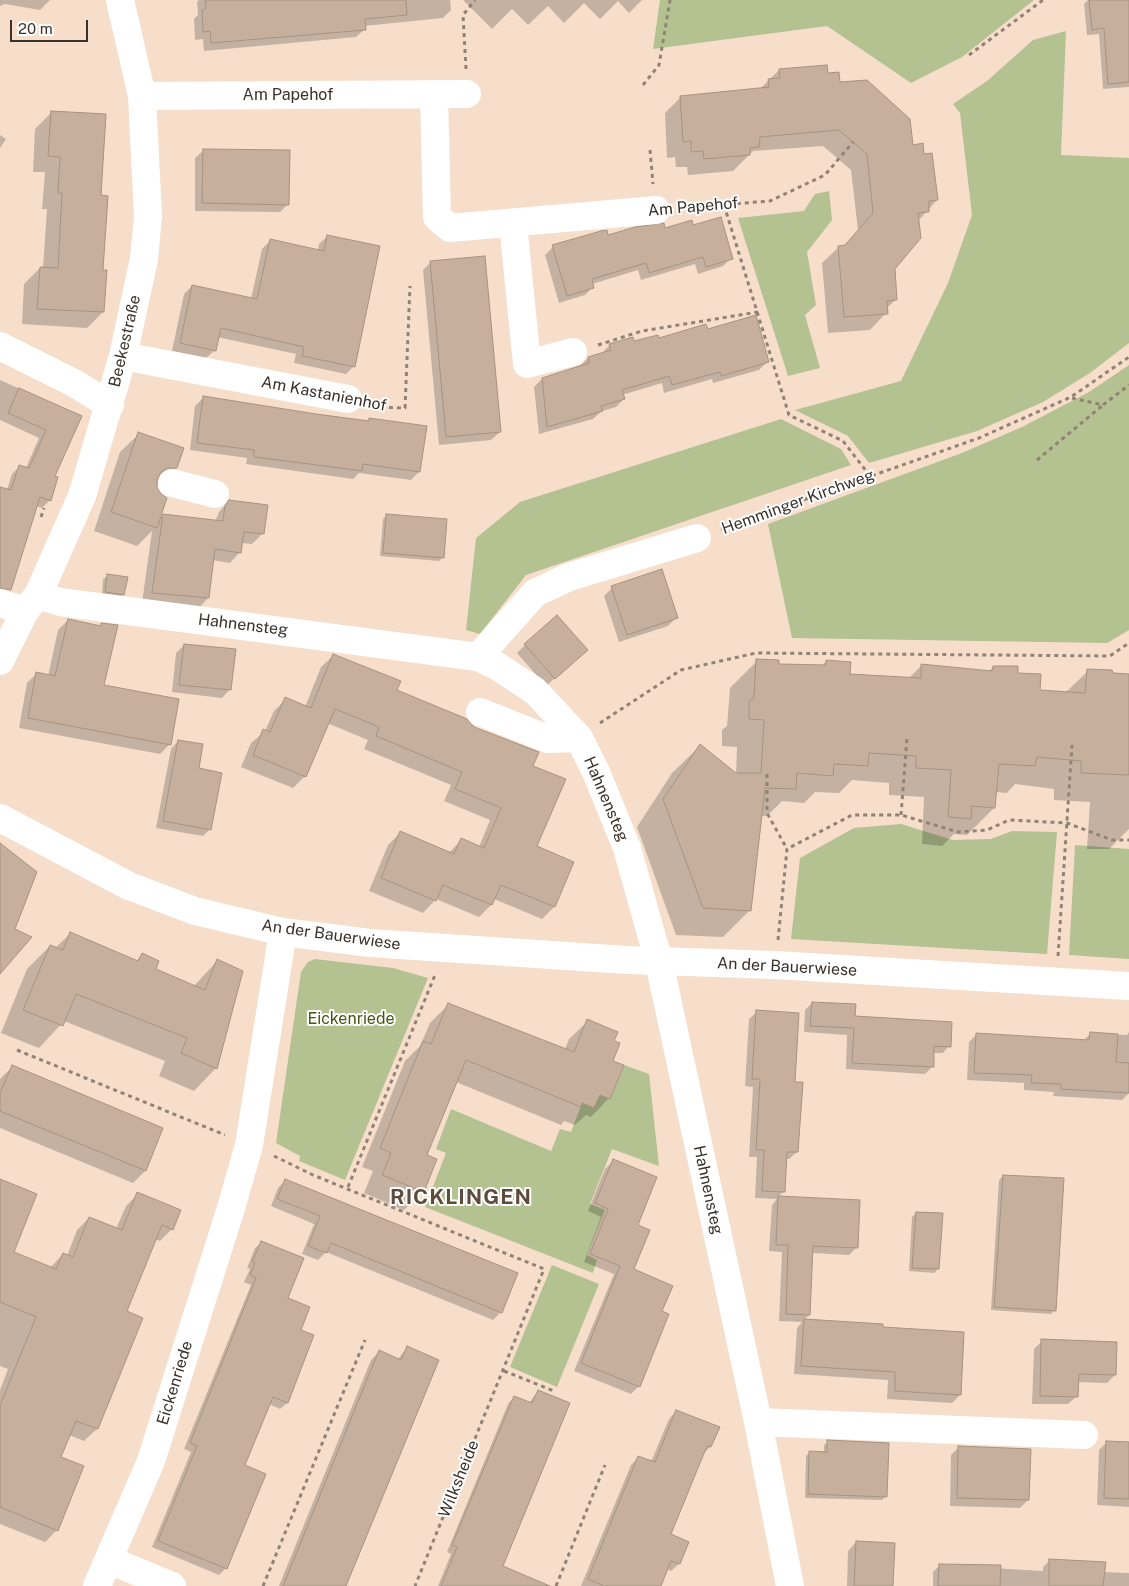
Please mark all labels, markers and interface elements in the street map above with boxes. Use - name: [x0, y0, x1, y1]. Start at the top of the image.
- scale bar: [12, 10, 90, 42]
- text: 20 m: [18, 20, 53, 37]
- street label: Am Papehof: [243, 85, 333, 105]
- street label: Am Papehof: [647, 193, 739, 221]
- street label: Beekestraße: [105, 293, 145, 389]
- street label: Am Kastanienhof: [260, 372, 388, 416]
- street label: Hemminger Kirchweg: [719, 465, 877, 539]
- street label: Hahnensteg: [197, 610, 289, 640]
- street label: Hahnensteg: [579, 754, 633, 844]
- street label: An der Bauerwiese: [260, 916, 402, 954]
- street label: An der Bauerwiese: [716, 954, 858, 980]
- park label: Eickenriede: [307, 1009, 395, 1029]
- street label: Hahnensteg: [689, 1144, 727, 1236]
- district label: RICKLINGEN: [389, 1185, 533, 1211]
- street label: Eickenriede: [153, 1339, 197, 1427]
- street label: Wilksheide: [435, 1437, 483, 1521]

